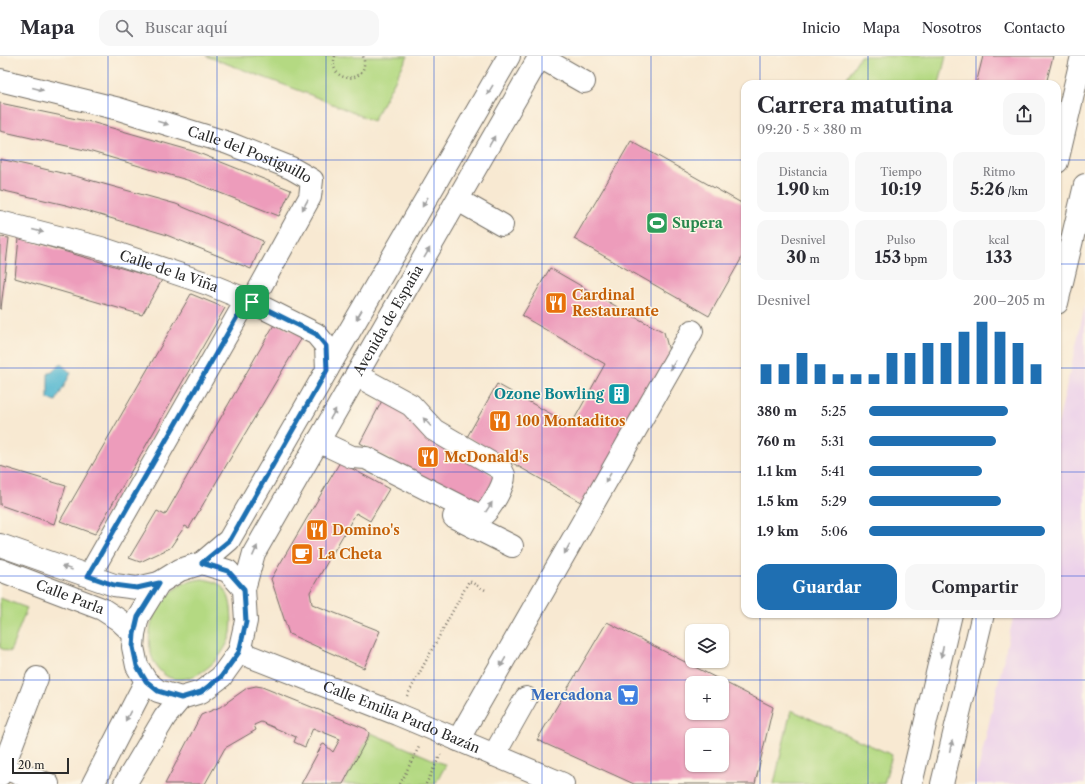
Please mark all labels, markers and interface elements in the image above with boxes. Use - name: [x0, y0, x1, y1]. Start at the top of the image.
- search box: [99, 10, 379, 46]
- text: Mapa: [20, 16, 75, 39]
- icon: search: [113, 17, 135, 39]
- text: Buscar aquí: [145, 18, 228, 37]
- text: Inicio: [802, 19, 840, 37]
- text: Mapa: [862, 19, 900, 37]
- text: Nosotros: [922, 19, 982, 37]
- text: Contacto: [1004, 19, 1065, 37]
- one-way arrow: [486, 84, 493, 96]
- one-way arrow: [32, 87, 44, 93]
- text: Carrera matutina: [757, 92, 953, 119]
- button: share: [1003, 93, 1045, 135]
- one-way arrow: [158, 120, 170, 126]
- text: 09:20 · 5 × 380 m: [757, 121, 862, 137]
- street label: Calle del Postiguillo: [185, 122, 315, 187]
- one-way arrow: [488, 135, 495, 147]
- text: Distancia: [779, 165, 827, 179]
- text: Tiempo: [880, 165, 922, 179]
- text: Ritmo: [983, 165, 1015, 179]
- text: 1.90: [777, 179, 810, 199]
- text: 10:19: [880, 179, 922, 199]
- text: 5:26: [970, 179, 1005, 199]
- text: km: [810, 184, 829, 198]
- text: /km: [1005, 184, 1028, 198]
- one-way arrow: [421, 196, 428, 208]
- one-way arrow: [302, 199, 309, 211]
- sports icon: Supera: [644, 210, 670, 236]
- place label: Supera: [672, 214, 724, 232]
- one-way arrow: [32, 229, 44, 235]
- text: Desnivel: [780, 233, 826, 247]
- text: Pulso: [887, 233, 915, 247]
- text: kcal: [989, 233, 1009, 247]
- street label: Calle de la Viña: [117, 246, 222, 297]
- one-way arrow: [423, 247, 430, 259]
- text: 30: [786, 247, 807, 267]
- text: 153: [874, 247, 901, 267]
- text: 133: [986, 247, 1012, 267]
- text: m: [807, 252, 820, 266]
- text: bpm: [901, 252, 928, 266]
- street label: Avenida de España: [349, 261, 427, 380]
- pin: [235, 285, 269, 319]
- place label: Cardinal Restaurante: [572, 286, 659, 320]
- restaurant icon: Cardinal Restaurante: [543, 290, 569, 316]
- icon: arrive: [241, 291, 263, 313]
- text: Desnivel: [757, 292, 810, 308]
- text: 200–205 m: [973, 292, 1045, 308]
- one-way arrow: [356, 309, 363, 321]
- one-way arrow: [669, 359, 676, 371]
- building icon: Ozone Bowling: [606, 381, 632, 407]
- place label: Ozone Bowling: [494, 385, 605, 403]
- text: 380 m: [757, 403, 797, 419]
- text: 5:25: [821, 403, 846, 419]
- one-way arrow: [330, 408, 337, 420]
- restaurant icon: 100 Montaditos: [487, 408, 513, 434]
- place label: 100 Montaditos: [516, 412, 626, 430]
- one-way arrow: [422, 417, 432, 427]
- text: 760 m: [757, 433, 796, 449]
- text: 5:31: [821, 433, 844, 449]
- restaurant icon: McDonald's: [415, 444, 441, 470]
- place label: McDonald's: [444, 448, 529, 466]
- text: 1.1 km: [757, 463, 797, 479]
- text: 5:41: [821, 463, 845, 479]
- one-way arrow: [604, 472, 611, 484]
- text: 1.5 km: [757, 493, 798, 509]
- text: 5:29: [821, 493, 847, 509]
- one-way arrow: [486, 501, 493, 512]
- restaurant icon: Domino's: [304, 517, 330, 543]
- place label: Domino's: [332, 521, 400, 539]
- text: 1.9 km: [757, 523, 799, 539]
- text: 5:06: [821, 523, 848, 539]
- cafe icon: La Cheta: [289, 541, 315, 567]
- one-way arrow: [563, 543, 570, 555]
- one-way arrow: [253, 545, 259, 557]
- place label: La Cheta: [318, 545, 383, 563]
- button: Guardar: [757, 564, 897, 610]
- button: Compartir: [905, 564, 1045, 610]
- one-way arrow: [61, 565, 73, 571]
- street label: Calle Parla: [33, 576, 107, 618]
- map controls: [685, 624, 729, 772]
- button: layers: [685, 624, 729, 668]
- one-way arrow: [938, 646, 944, 658]
- one-way arrow: [499, 656, 506, 668]
- button: +: [685, 676, 729, 720]
- street label: Calle Emilia Pardo Bazán: [320, 677, 483, 757]
- supermarket icon: Mercadona: [615, 682, 641, 708]
- place label: Mercadona: [531, 686, 613, 704]
- one-way arrow: [125, 710, 131, 722]
- button: −: [685, 728, 729, 772]
- one-way arrow: [949, 740, 955, 752]
- scale bar: [12, 756, 69, 775]
- text: 20 m: [18, 758, 44, 772]

